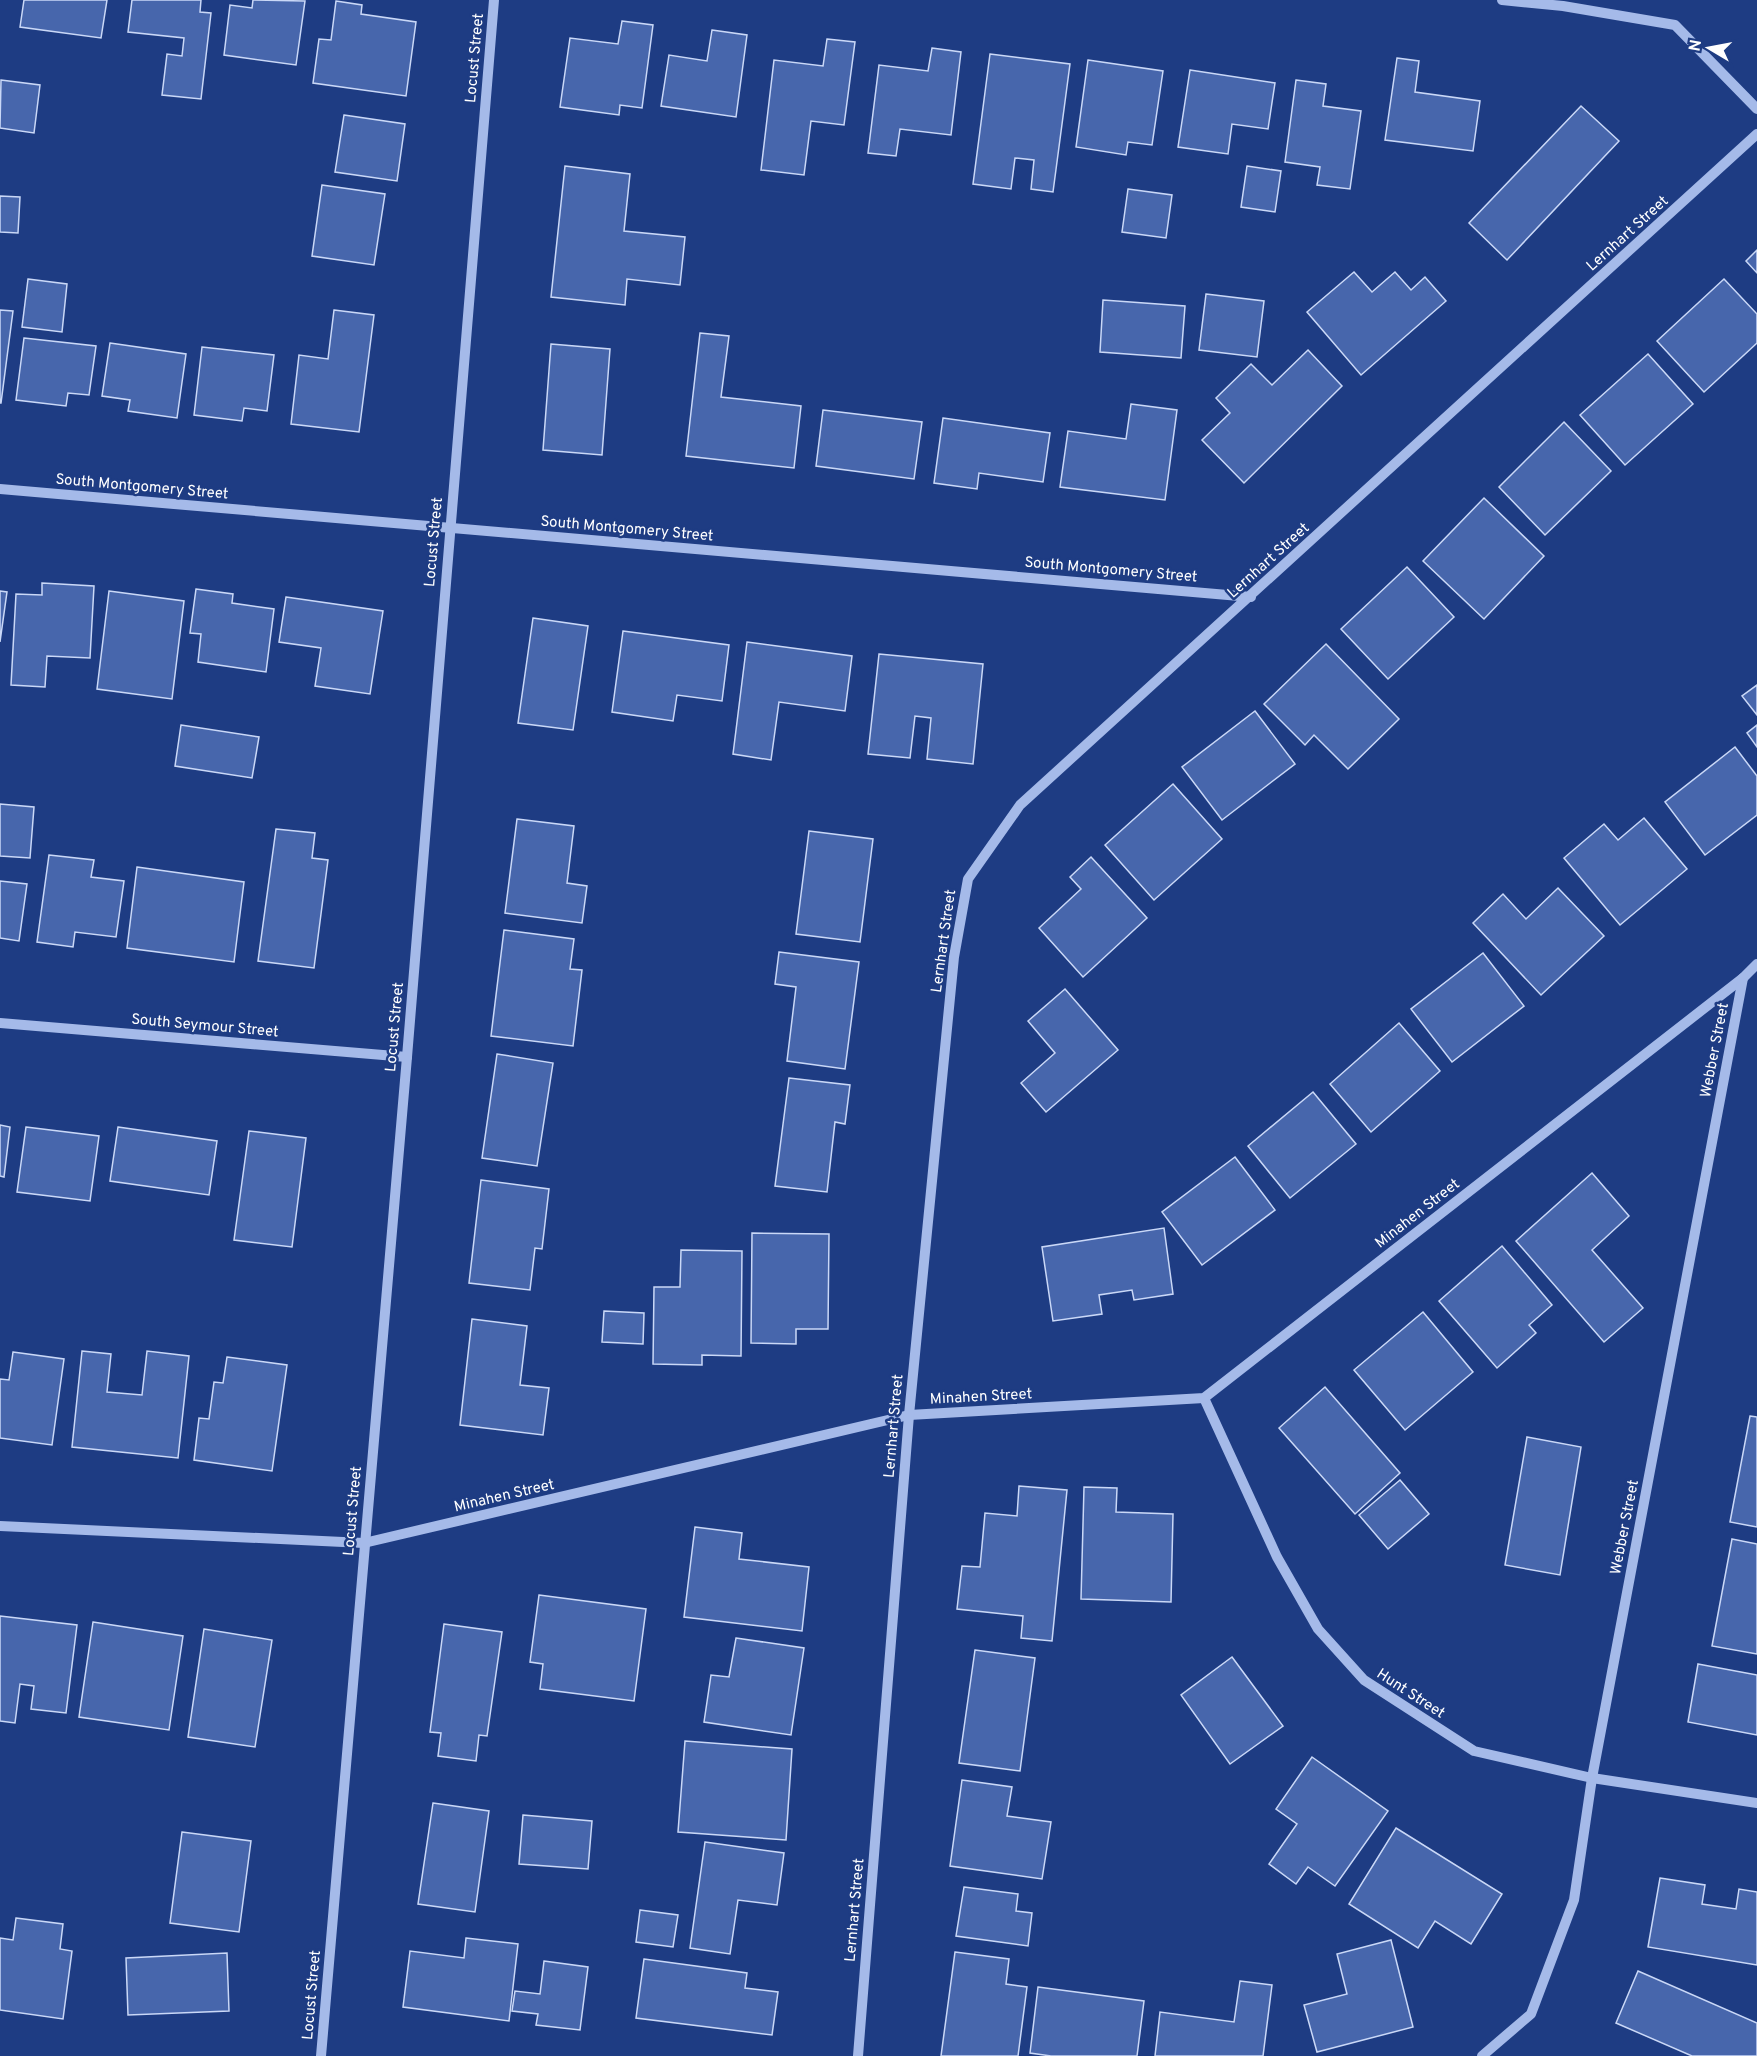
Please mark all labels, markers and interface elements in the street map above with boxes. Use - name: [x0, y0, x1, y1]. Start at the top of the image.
- street label: Locust Street: [462, 12, 489, 104]
- north arrow: [1679, 18, 1739, 78]
- text: N: [1685, 38, 1707, 53]
- street label: Lernhart Street: [1583, 192, 1673, 276]
- street label: South Montgomery Street: [55, 470, 229, 505]
- street label: Locust Street: [421, 496, 448, 588]
- street label: South Montgomery Street: [540, 512, 714, 547]
- street label: Lernhart Street: [1224, 519, 1314, 603]
- street label: South Montgomery Street: [1024, 553, 1198, 588]
- street label: Lernhart Street: [928, 888, 961, 994]
- street label: Locust Street: [382, 981, 409, 1073]
- street label: Webber Street: [1697, 1001, 1734, 1099]
- street label: South Seymour Street: [130, 1011, 279, 1042]
- street label: Minahen Street: [1372, 1175, 1464, 1253]
- street label: Lernhart Street: [880, 1374, 908, 1479]
- street label: Minahen Street: [929, 1385, 1033, 1410]
- street label: Locust Street: [340, 1465, 367, 1557]
- street label: Minahen Street: [452, 1476, 556, 1517]
- street label: Webber Street: [1607, 1478, 1644, 1576]
- street label: Hunt Street: [1372, 1665, 1448, 1723]
- street label: Lernhart Street: [841, 1858, 869, 1963]
- street label: Locust Street: [299, 1949, 326, 2041]

